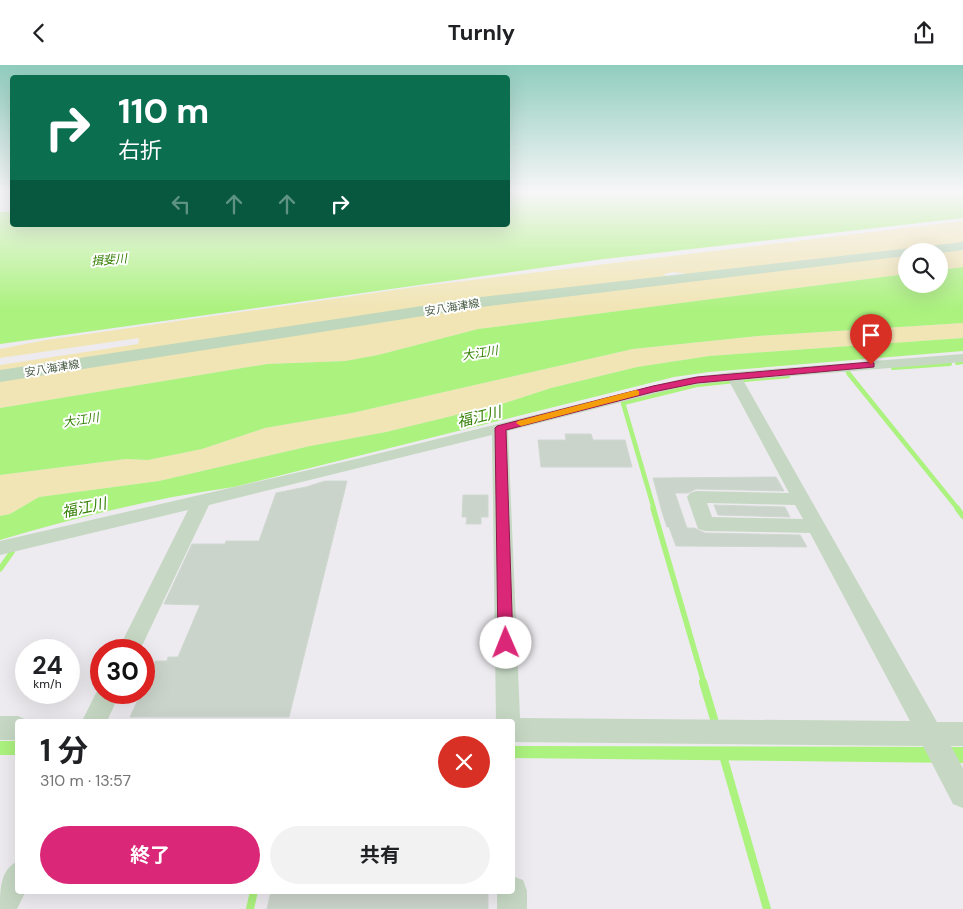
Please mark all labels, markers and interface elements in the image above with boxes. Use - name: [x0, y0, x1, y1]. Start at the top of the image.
- text: Turnly: [448, 18, 515, 47]
- icon: back: [25, 19, 53, 47]
- icon: share: [910, 19, 938, 47]
- text: 110 m: [118, 88, 209, 134]
- icon: right: [35, 95, 100, 160]
- text: 右折: [118, 136, 162, 165]
- icon: left: [167, 190, 195, 218]
- icon: ahead: [220, 190, 248, 218]
- icon: ahead: [273, 190, 301, 218]
- icon: right: [326, 190, 354, 218]
- map controls: [898, 243, 948, 293]
- button: search: [898, 243, 948, 293]
- water label: 揖斐川: [90, 250, 130, 270]
- street label: 安八海津線: [424, 296, 480, 318]
- pin: [850, 314, 892, 365]
- icon: arrive: [857, 321, 885, 349]
- water label: 大江川: [461, 342, 501, 364]
- street label: 安八海津線: [24, 357, 80, 379]
- water label: 福江川: [455, 401, 505, 432]
- water label: 大江川: [62, 409, 102, 431]
- water label: 福江川: [60, 493, 110, 522]
- position arrow: [479, 616, 531, 668]
- speed limit sign: 30: [90, 639, 155, 704]
- text: 24: [32, 649, 63, 682]
- text: km/h: [33, 676, 62, 692]
- text: 1 分: [40, 731, 88, 770]
- button: close: [438, 736, 490, 788]
- text: 310 m · 13:57: [40, 770, 131, 791]
- button: 終了: [40, 826, 260, 884]
- button: 共有: [270, 826, 490, 884]

